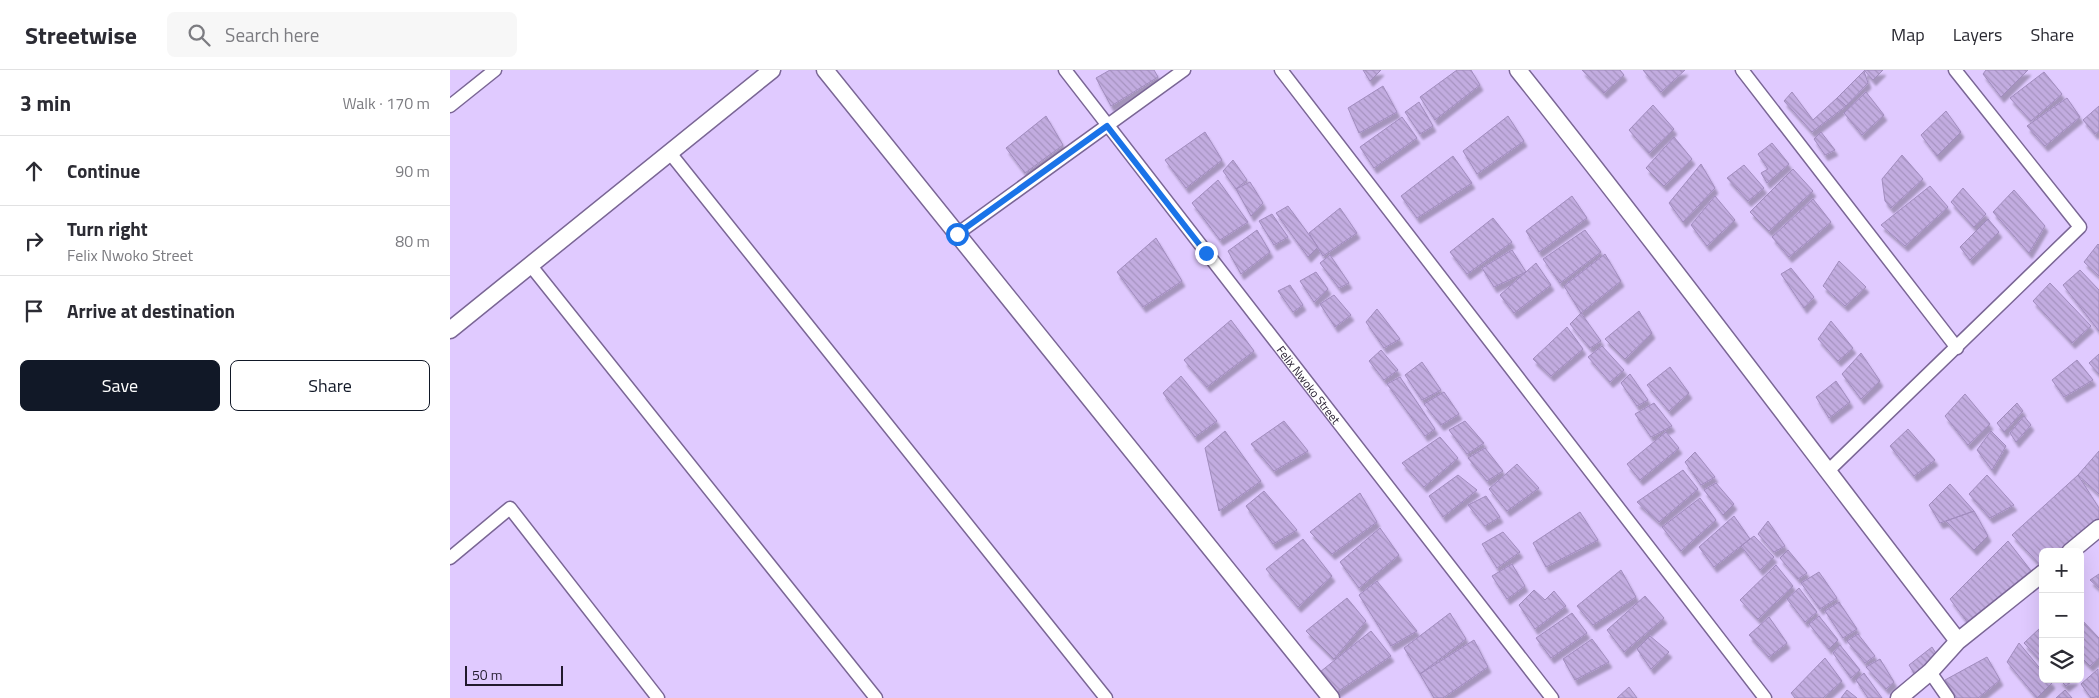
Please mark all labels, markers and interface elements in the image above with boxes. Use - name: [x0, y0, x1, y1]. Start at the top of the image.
- search box: [167, 12, 517, 57]
- text: Streetwise: [25, 17, 137, 53]
- text: Search here: [225, 20, 319, 49]
- icon: search: [185, 21, 213, 49]
- text: Map: [1891, 21, 1925, 48]
- text: Layers: [1953, 21, 2002, 48]
- text: Share: [2030, 21, 2074, 48]
- text: 3 min: [20, 87, 71, 119]
- text: Walk · 170 m: [342, 91, 430, 115]
- text: Continue: [67, 156, 140, 185]
- icon: ahead: [20, 157, 48, 185]
- text: 90 m: [395, 159, 430, 183]
- text: Turn right: [67, 214, 148, 243]
- route start: [946, 223, 969, 246]
- icon: right: [20, 227, 48, 255]
- text: 80 m: [395, 229, 430, 253]
- route end: [1195, 242, 1218, 265]
- text: Felix Nwoko Street: [67, 243, 193, 267]
- text: Arrive at destination: [67, 296, 235, 325]
- icon: arrive: [20, 297, 48, 325]
- street label: Felix Nwoko Street: [1272, 341, 1346, 428]
- button: Save: [20, 360, 220, 411]
- button: Share: [230, 360, 430, 411]
- map controls: [2039, 548, 2084, 683]
- button: +: [2039, 548, 2084, 593]
- button: −: [2039, 593, 2084, 638]
- button: layers: [2039, 638, 2084, 683]
- scale bar: [465, 663, 562, 686]
- text: 50 m: [472, 664, 502, 685]

